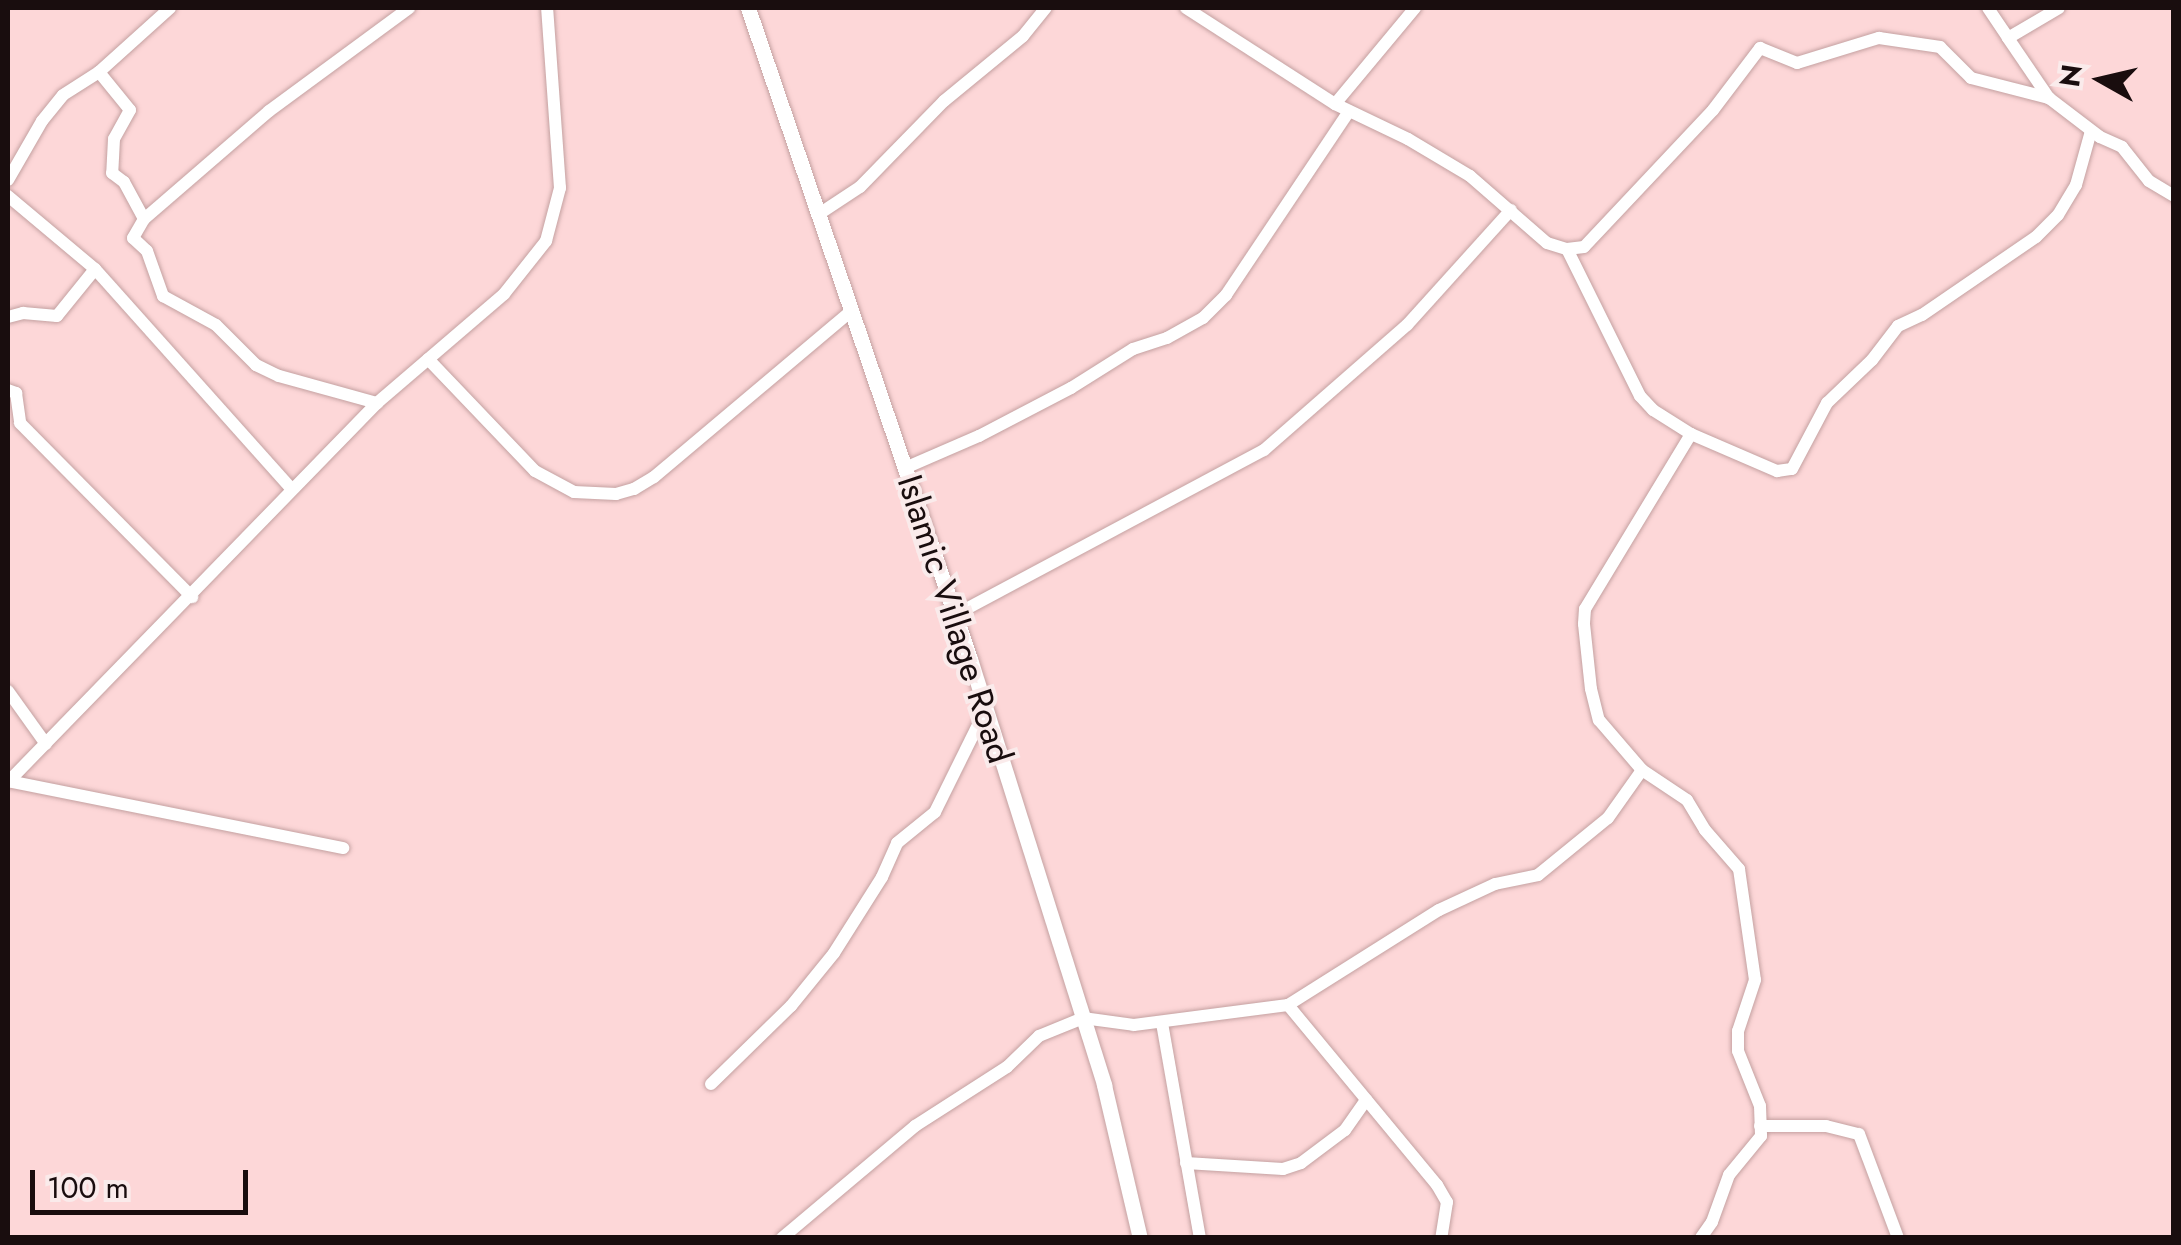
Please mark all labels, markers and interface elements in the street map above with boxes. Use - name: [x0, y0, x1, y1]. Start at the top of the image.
- north arrow: [2051, 30, 2151, 130]
- text: N: [2049, 62, 2093, 90]
- street label: Islamic Village Road: [889, 470, 1021, 768]
- scale bar: [35, 1150, 252, 1212]
- text: 100 m: [47, 1166, 129, 1209]

